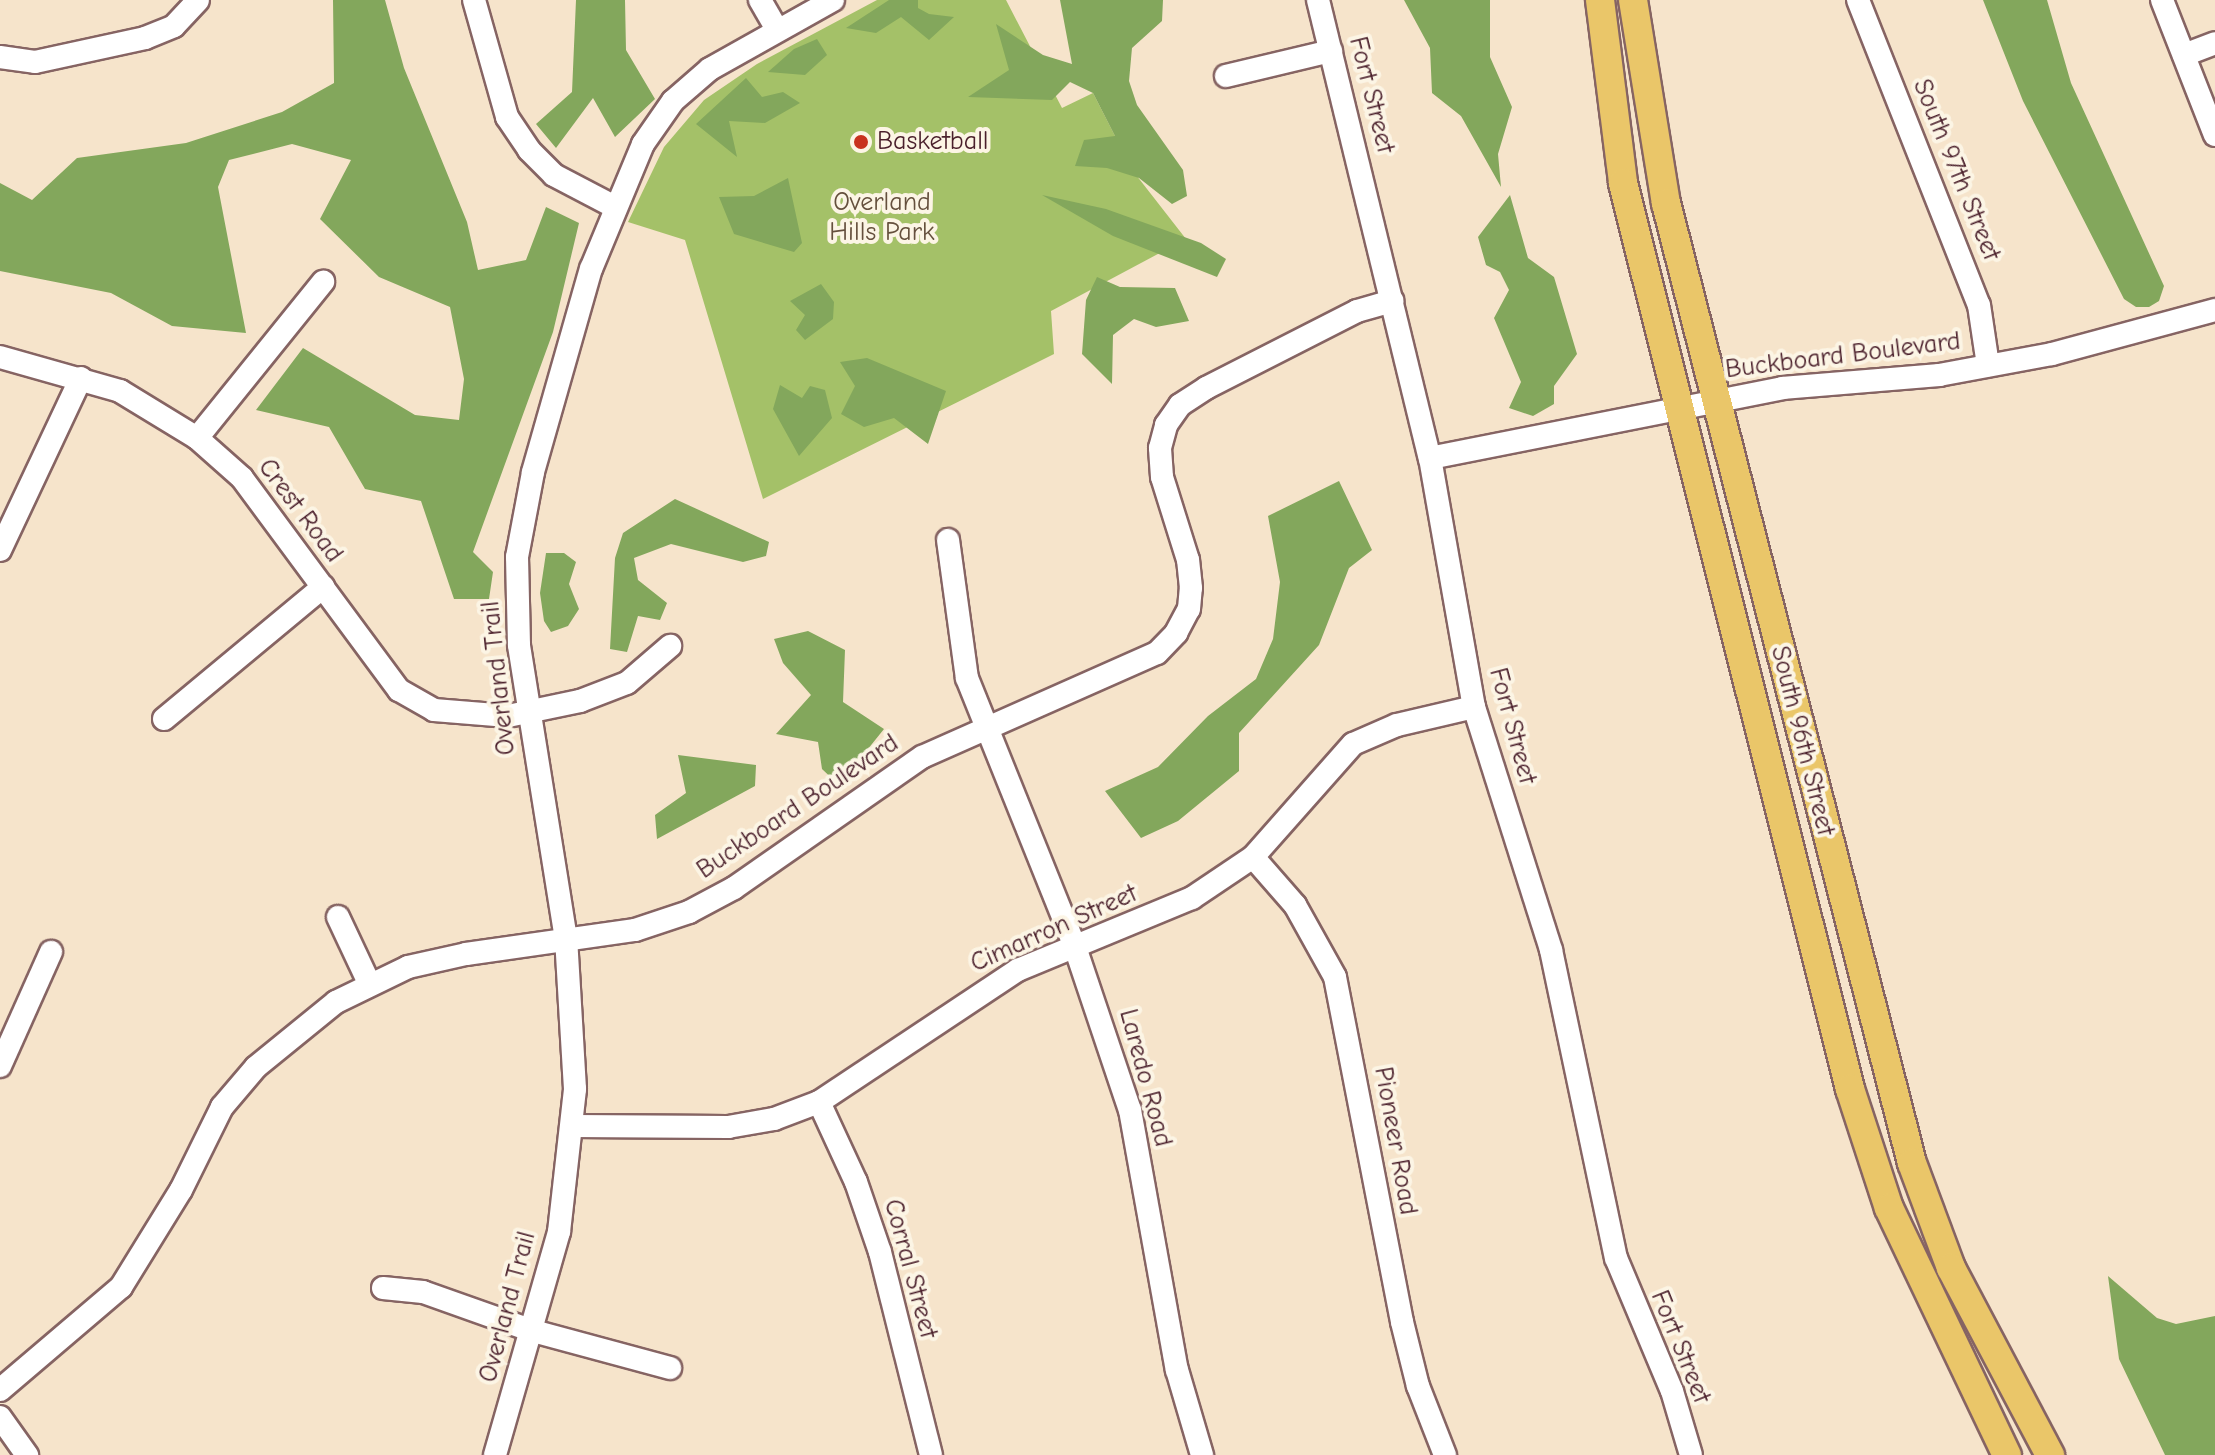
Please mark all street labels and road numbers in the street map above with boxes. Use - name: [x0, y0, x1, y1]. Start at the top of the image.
- street label: Fort Street: [1341, 34, 1401, 156]
- street label: South 97th Street: [1905, 75, 2007, 265]
- street label: Buckboard Boulevard: [1724, 326, 1962, 386]
- street label: Crest Road: [251, 453, 349, 569]
- street label: Overland Trail: [475, 599, 523, 757]
- street label: South 96th Street: [1763, 643, 1841, 839]
- street label: Fort Street: [1482, 665, 1542, 787]
- street label: Buckboard Boulevard: [691, 728, 905, 886]
- street label: Cimarron Street: [966, 878, 1142, 980]
- street label: Laredo Road: [1112, 1006, 1178, 1150]
- street label: Pioneer Road: [1367, 1065, 1423, 1217]
- street label: Corral Street: [876, 1196, 944, 1342]
- street label: Overland Trail: [473, 1228, 543, 1386]
- street label: Fort Street: [1643, 1286, 1717, 1408]

